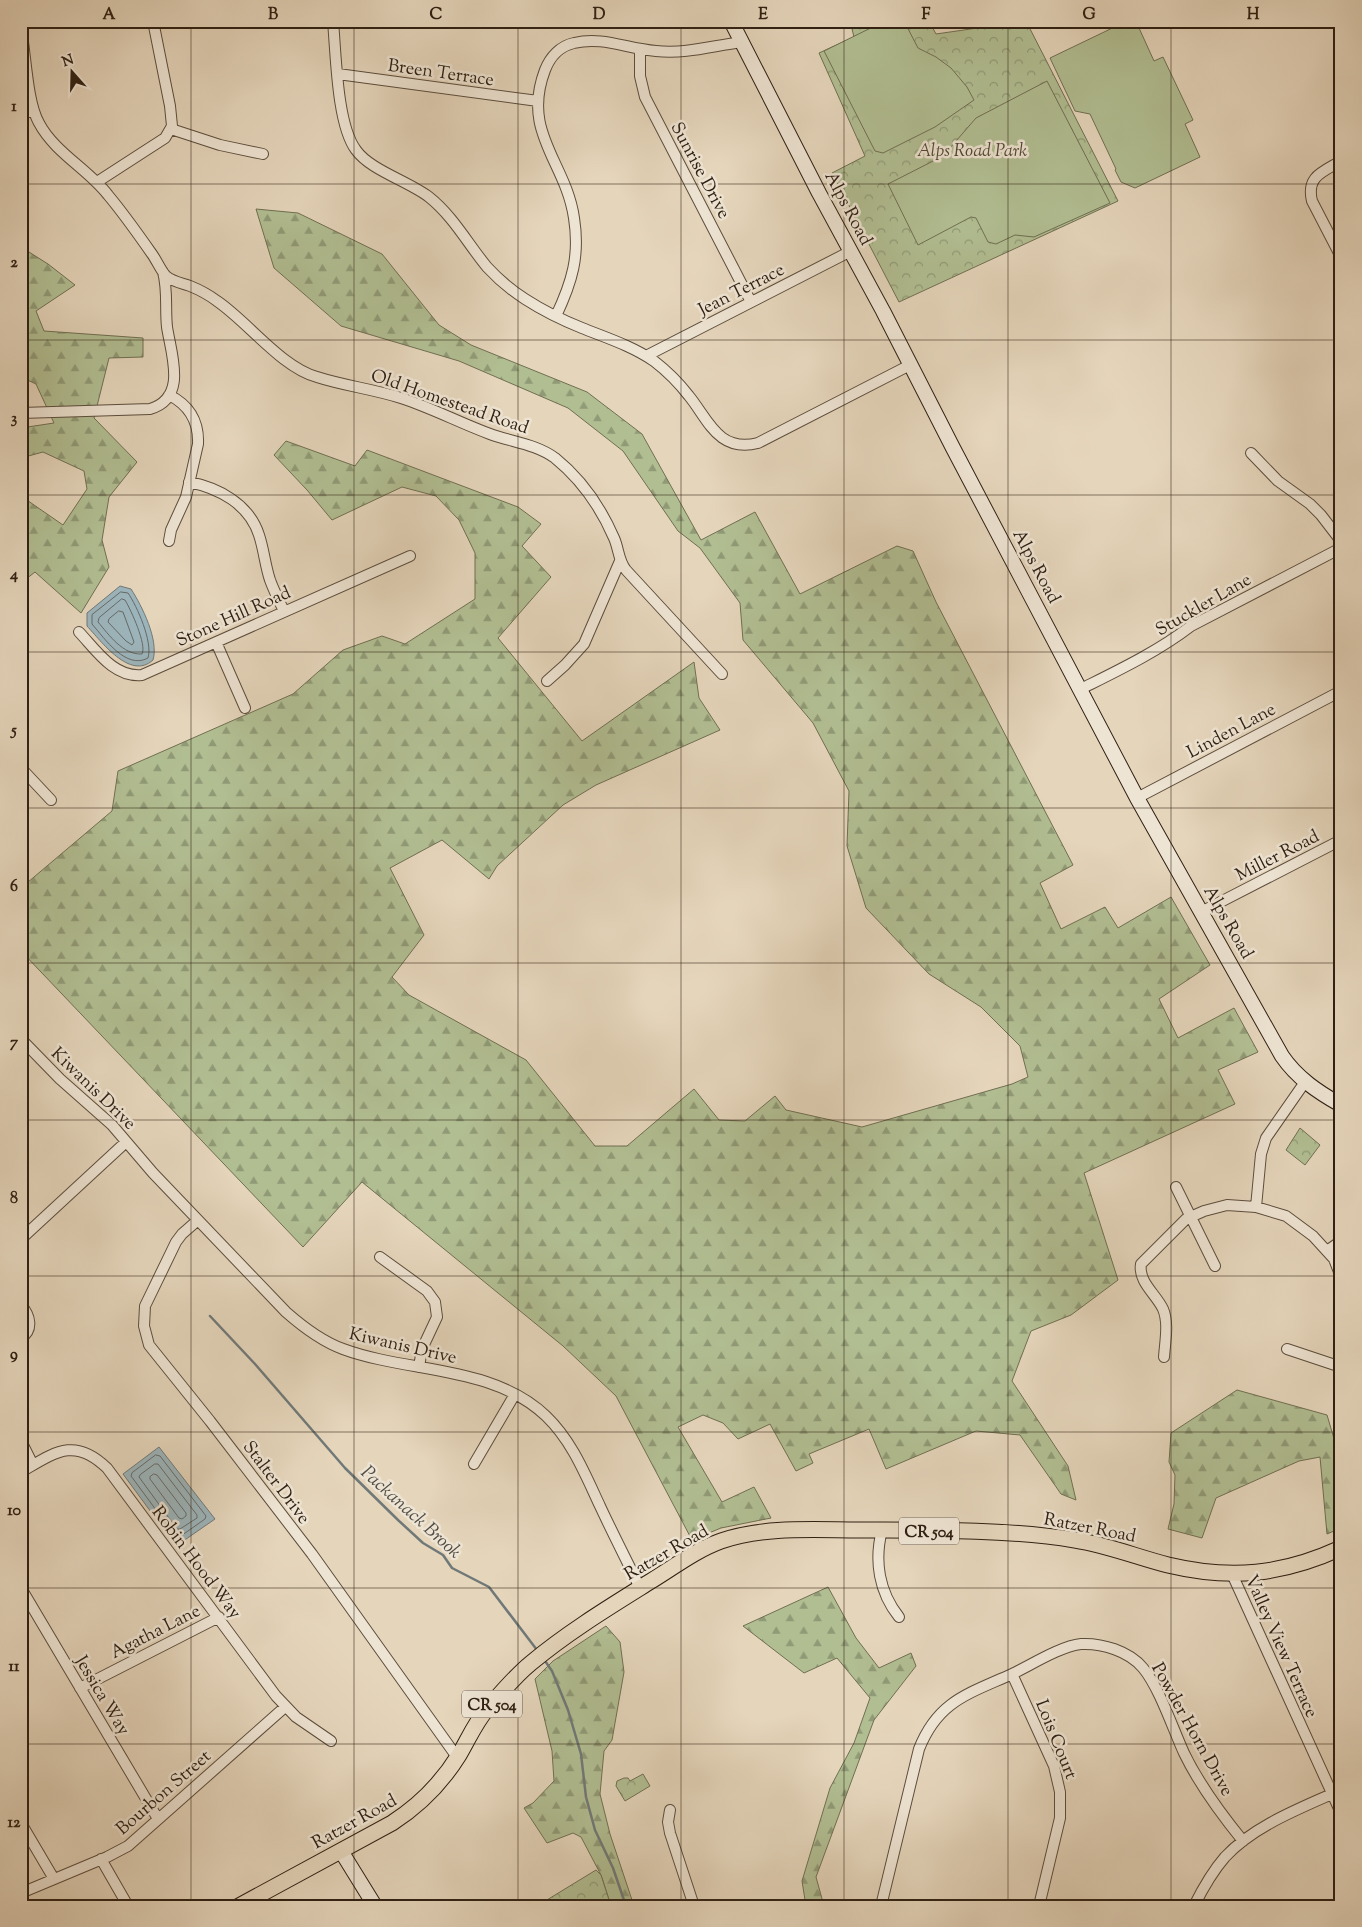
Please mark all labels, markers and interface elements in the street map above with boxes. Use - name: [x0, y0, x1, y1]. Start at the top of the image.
- text: A: [103, 4, 116, 27]
- text: B: [268, 4, 278, 27]
- text: C: [430, 4, 443, 27]
- text: D: [593, 4, 606, 27]
- text: E: [758, 4, 768, 27]
- text: F: [922, 4, 931, 27]
- text: G: [1082, 4, 1096, 27]
- text: H: [1247, 4, 1260, 27]
- north arrow: [48, 48, 98, 98]
- text: N: [60, 50, 77, 73]
- street label: Breen Terrace: [386, 54, 495, 94]
- text: 1: [11, 96, 17, 119]
- street label: Sunrise Drive: [663, 118, 736, 224]
- park label: Alps Road Park: [917, 139, 1027, 165]
- street label: Alps Road: [817, 167, 878, 251]
- text: 2: [10, 252, 18, 275]
- street label: Jean Terrace: [693, 258, 790, 324]
- street label: Old Homestead Road: [367, 364, 532, 442]
- text: 3: [11, 408, 18, 431]
- street label: Alps Road: [1005, 525, 1066, 609]
- text: 4: [9, 564, 18, 587]
- street label: Stuckler Lane: [1151, 568, 1257, 644]
- street label: Stone Hill Road: [172, 581, 295, 655]
- street label: Linden Lane: [1183, 697, 1281, 766]
- text: 5: [9, 720, 17, 743]
- street label: Miller Road: [1231, 825, 1324, 889]
- text: 6: [10, 876, 18, 899]
- street label: Alps Road: [1196, 882, 1259, 964]
- text: 7: [10, 1032, 19, 1055]
- street label: Kiwanis Drive: [44, 1042, 141, 1137]
- text: 8: [10, 1188, 18, 1211]
- street label: Kiwanis Drive: [346, 1322, 459, 1372]
- text: 9: [10, 1344, 18, 1367]
- street label: Stalter Drive: [235, 1436, 315, 1530]
- water label: Packanack Brook: [354, 1460, 467, 1566]
- text: 10: [7, 1500, 21, 1523]
- street label: Robin Hood Way: [144, 1501, 247, 1625]
- street label: Ratzer Road: [1041, 1507, 1138, 1551]
- road number: CR 504: [899, 1518, 959, 1544]
- street label: Ratzer Road: [620, 1519, 714, 1588]
- street label: Valley View Terrace: [1237, 1571, 1323, 1722]
- street label: Agatha Lane: [106, 1599, 205, 1667]
- street label: Jessica Way: [67, 1650, 135, 1741]
- text: 11: [9, 1656, 20, 1679]
- street label: Powder Horn Drive: [1144, 1658, 1239, 1802]
- road number: CR 504: [462, 1690, 522, 1718]
- street label: Lois Court: [1027, 1696, 1083, 1783]
- street label: Bourbon Street: [111, 1745, 218, 1842]
- street label: Ratzer Road: [308, 1789, 402, 1857]
- text: 12: [8, 1812, 21, 1835]

